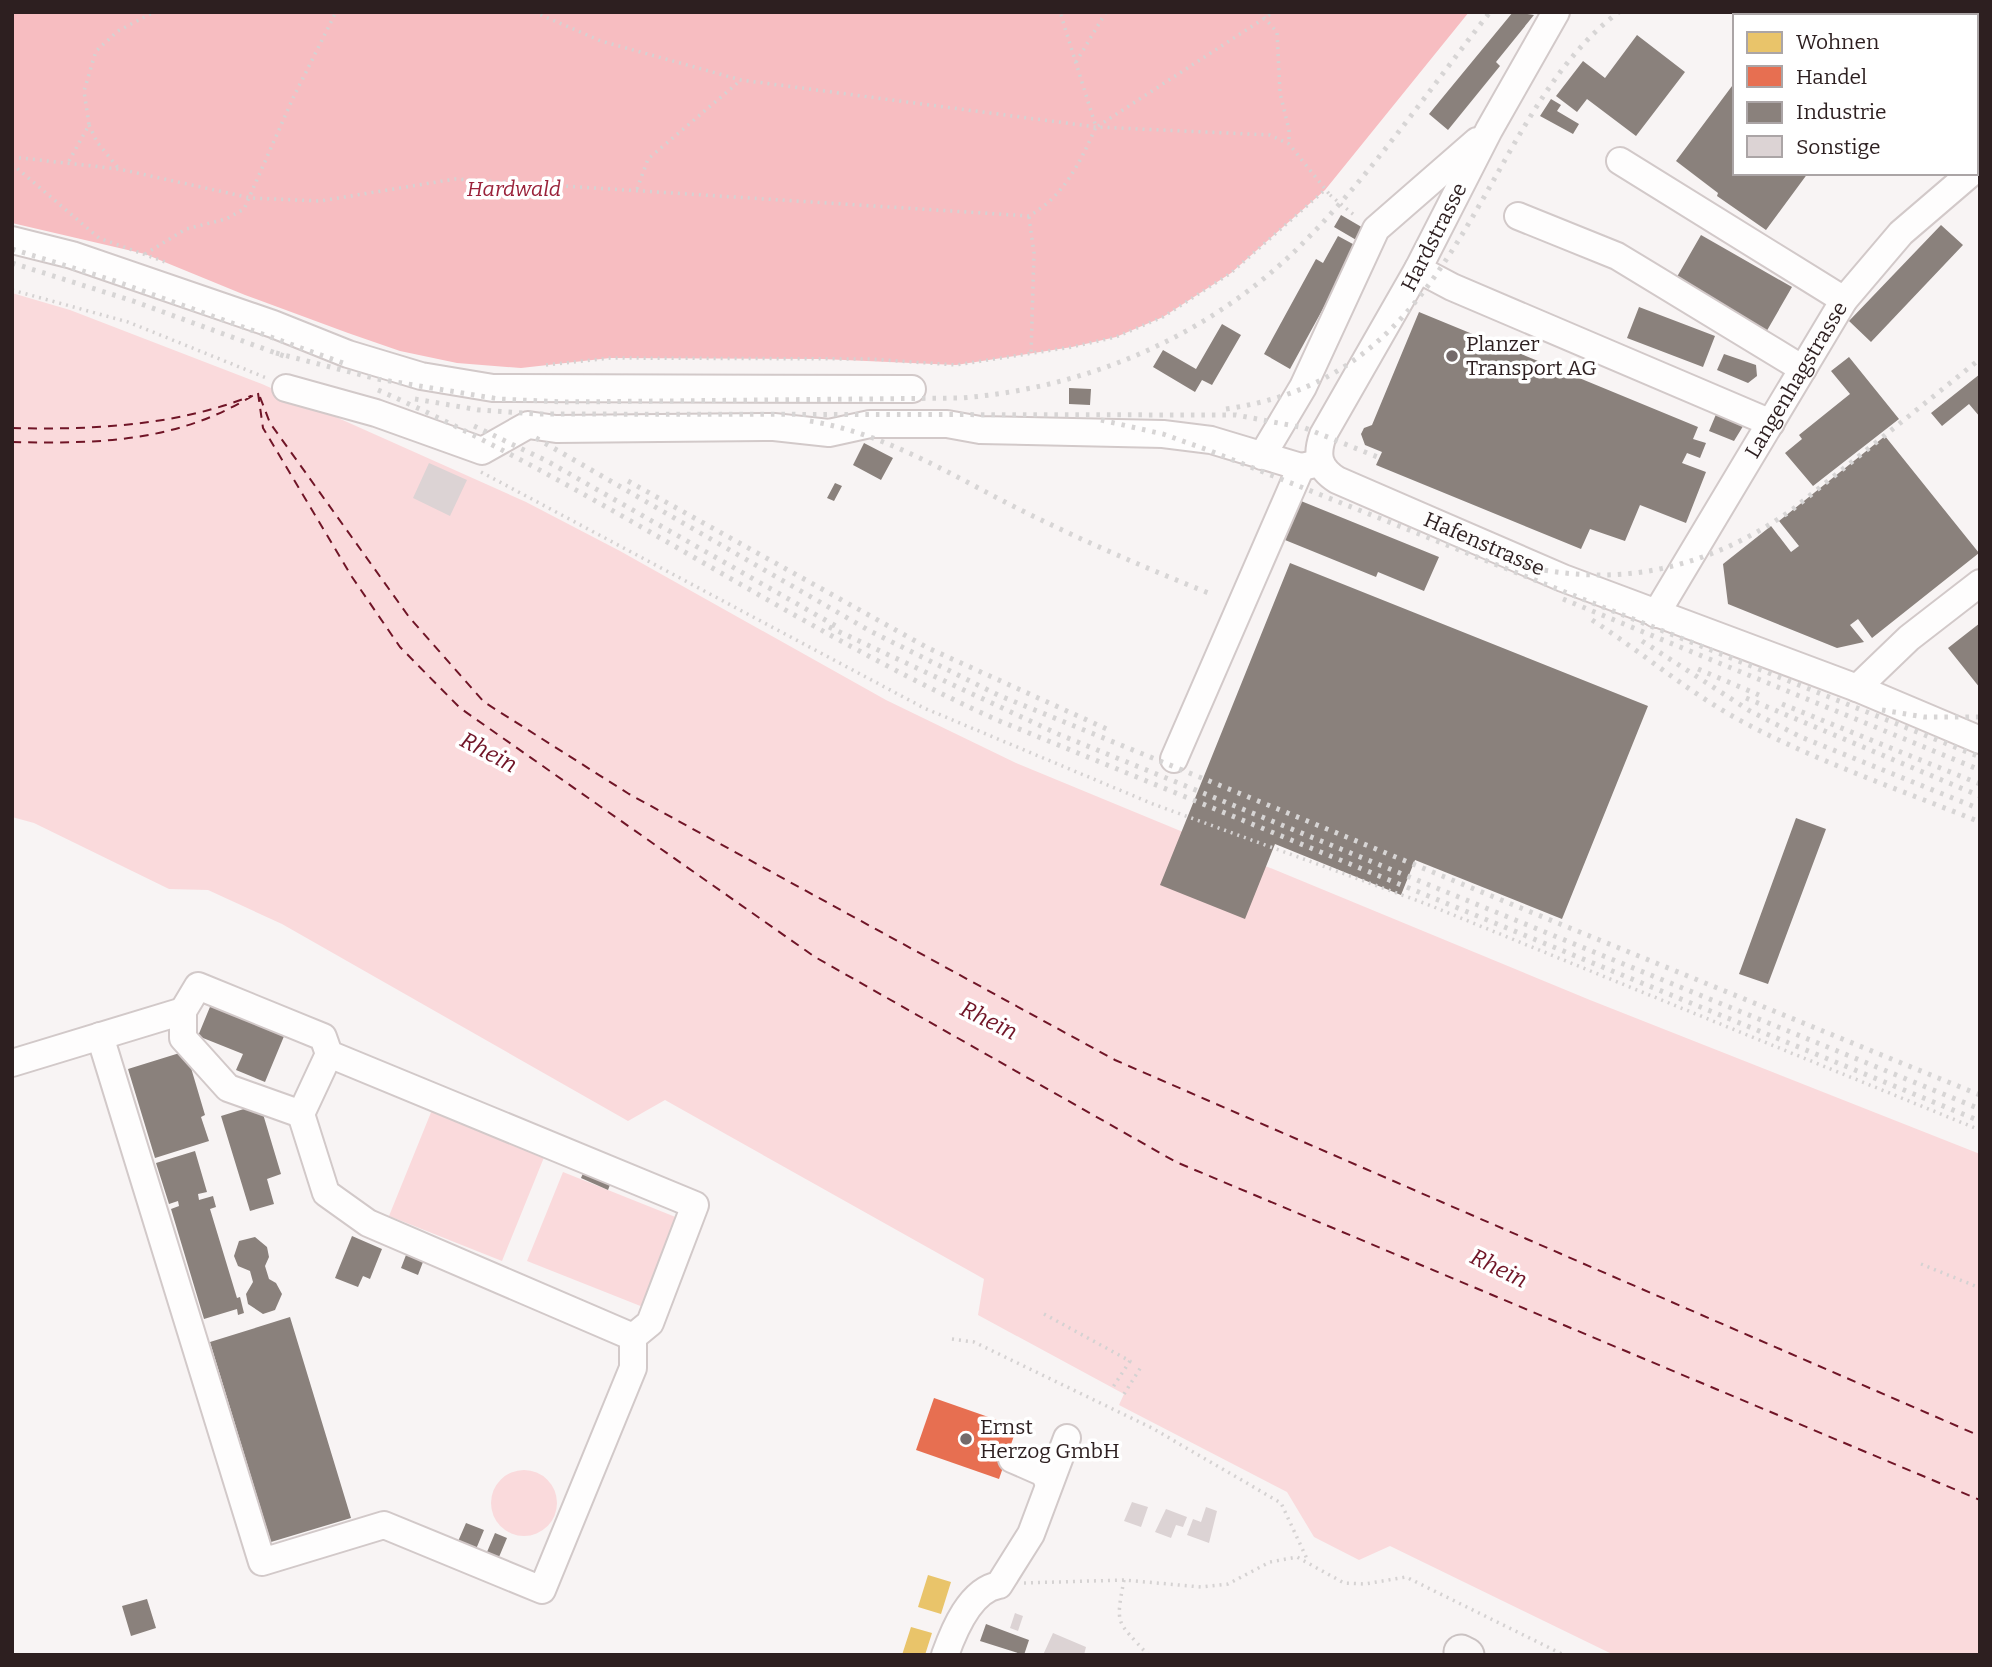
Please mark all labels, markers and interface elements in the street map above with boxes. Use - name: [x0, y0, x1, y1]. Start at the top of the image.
- legend: [1733, 14, 1978, 175]
- text: Wohnen: [1796, 29, 1879, 55]
- text: Handel: [1796, 64, 1867, 90]
- text: Industrie: [1796, 99, 1887, 125]
- text: Sonstige: [1796, 134, 1881, 160]
- park label: Hardwald: [467, 176, 561, 202]
- street label: Hardstrasse: [1396, 178, 1472, 296]
- street label: Langenhagstrasse: [1739, 297, 1853, 463]
- place label: Planzer Transport AG: [1466, 331, 1597, 381]
- marker: Planzer Transport AG: [1444, 348, 1460, 364]
- street label: Hafenstrasse: [1420, 506, 1549, 582]
- water label: Rhein: [456, 725, 522, 779]
- water label: Rhein: [956, 994, 1022, 1046]
- water label: Rhein: [1466, 1242, 1532, 1294]
- place label: Ernst Herzog GmbH: [980, 1414, 1120, 1464]
- marker: Ernst Herzog GmbH: [958, 1431, 974, 1447]

